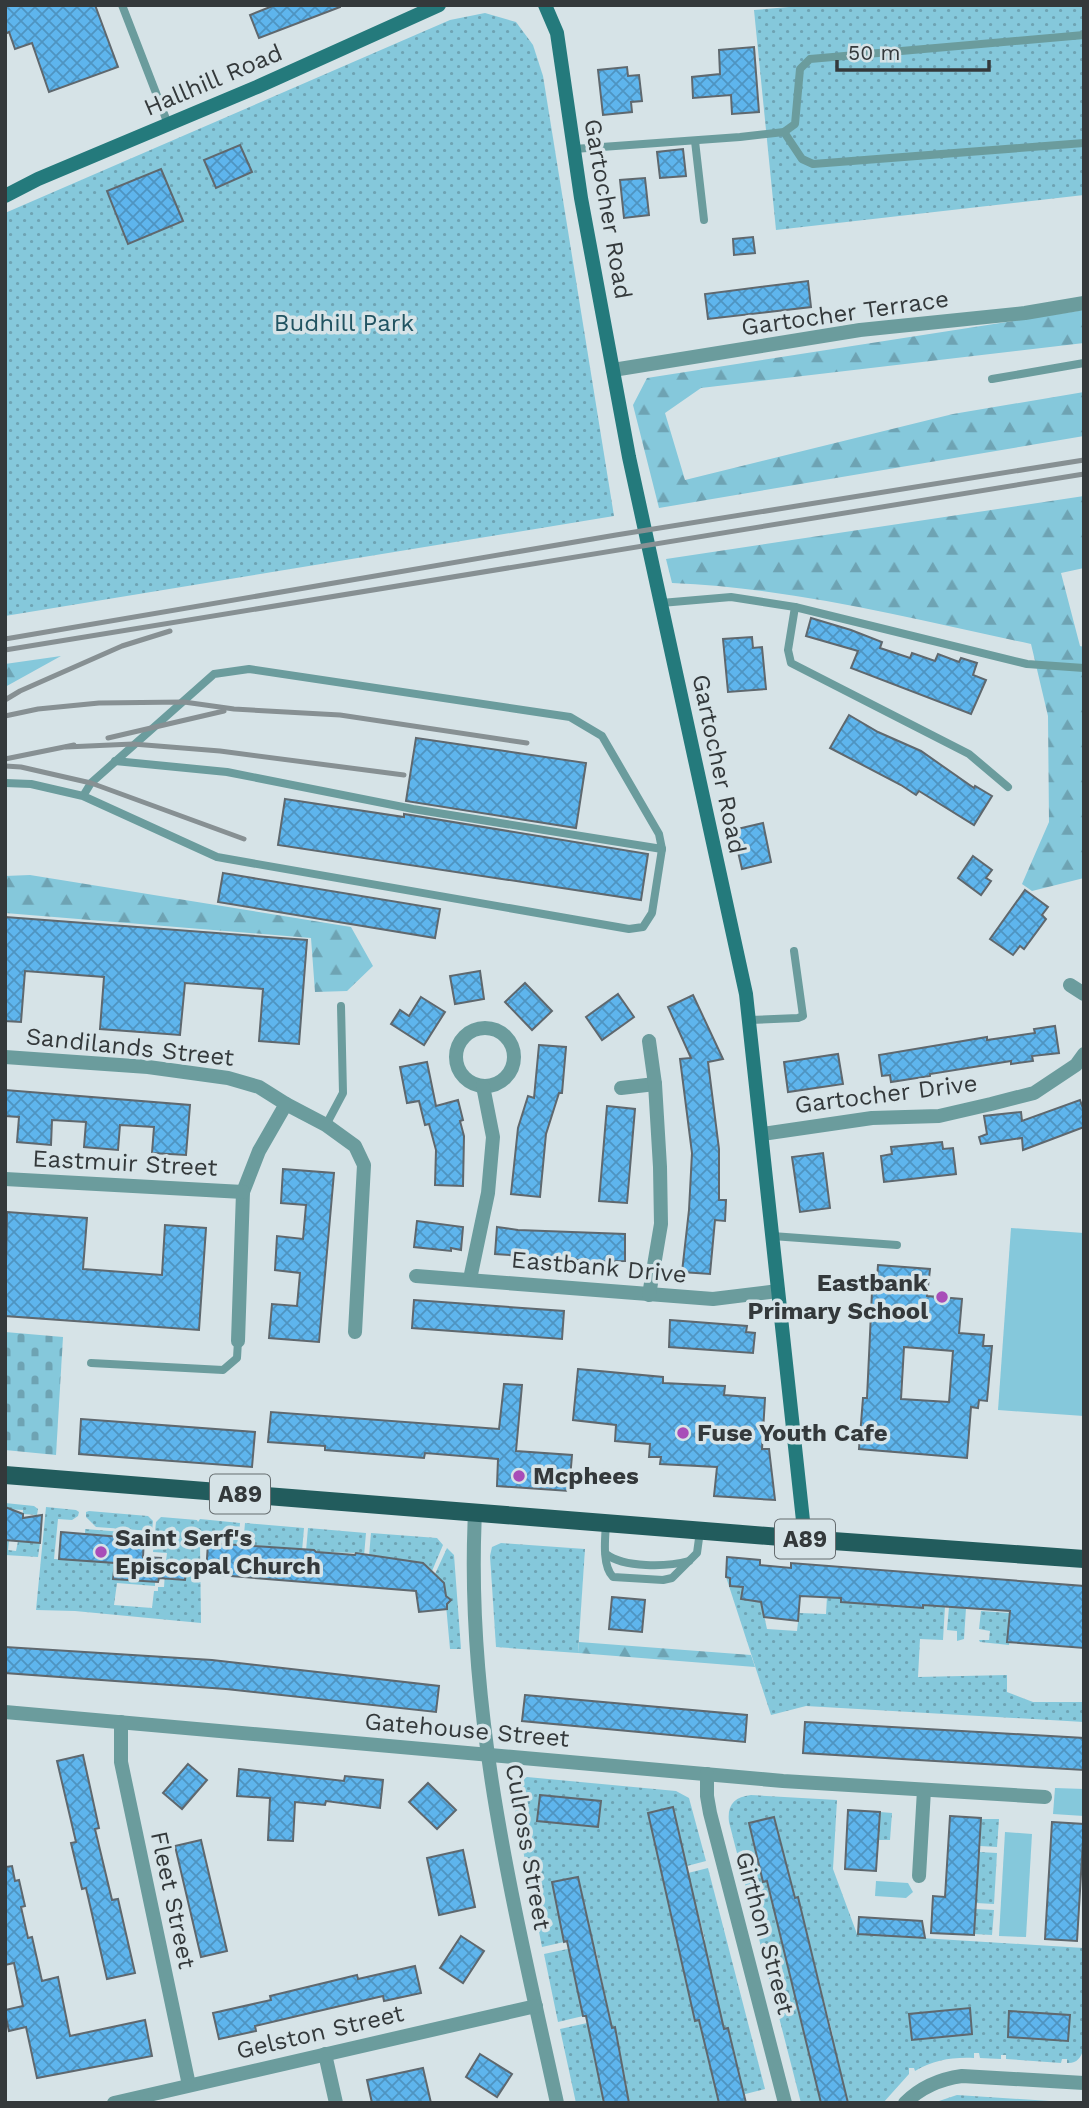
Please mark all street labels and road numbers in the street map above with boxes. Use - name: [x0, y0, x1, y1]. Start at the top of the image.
- street label: Hallhill Road: [140, 38, 286, 122]
- street label: Gartocher Road: [578, 117, 638, 301]
- street label: Gartocher Terrace: [739, 285, 951, 341]
- street label: Gartocher Road: [686, 672, 752, 856]
- street label: Sandilands Street: [25, 1022, 235, 1072]
- street label: Gartocher Drive: [793, 1069, 979, 1119]
- street label: Eastmuir Street: [32, 1144, 218, 1182]
- street label: Eastbank Drive: [510, 1245, 688, 1289]
- road number: A89: [210, 1474, 270, 1513]
- road number: A89: [775, 1520, 835, 1558]
- street label: Gatehouse Street: [363, 1707, 571, 1753]
- street label: Culross Street: [500, 1762, 556, 1932]
- street label: Fleet Street: [145, 1829, 201, 1971]
- street label: Girthon Street: [730, 1849, 800, 2017]
- street label: Gelston Street: [234, 1999, 406, 2065]

